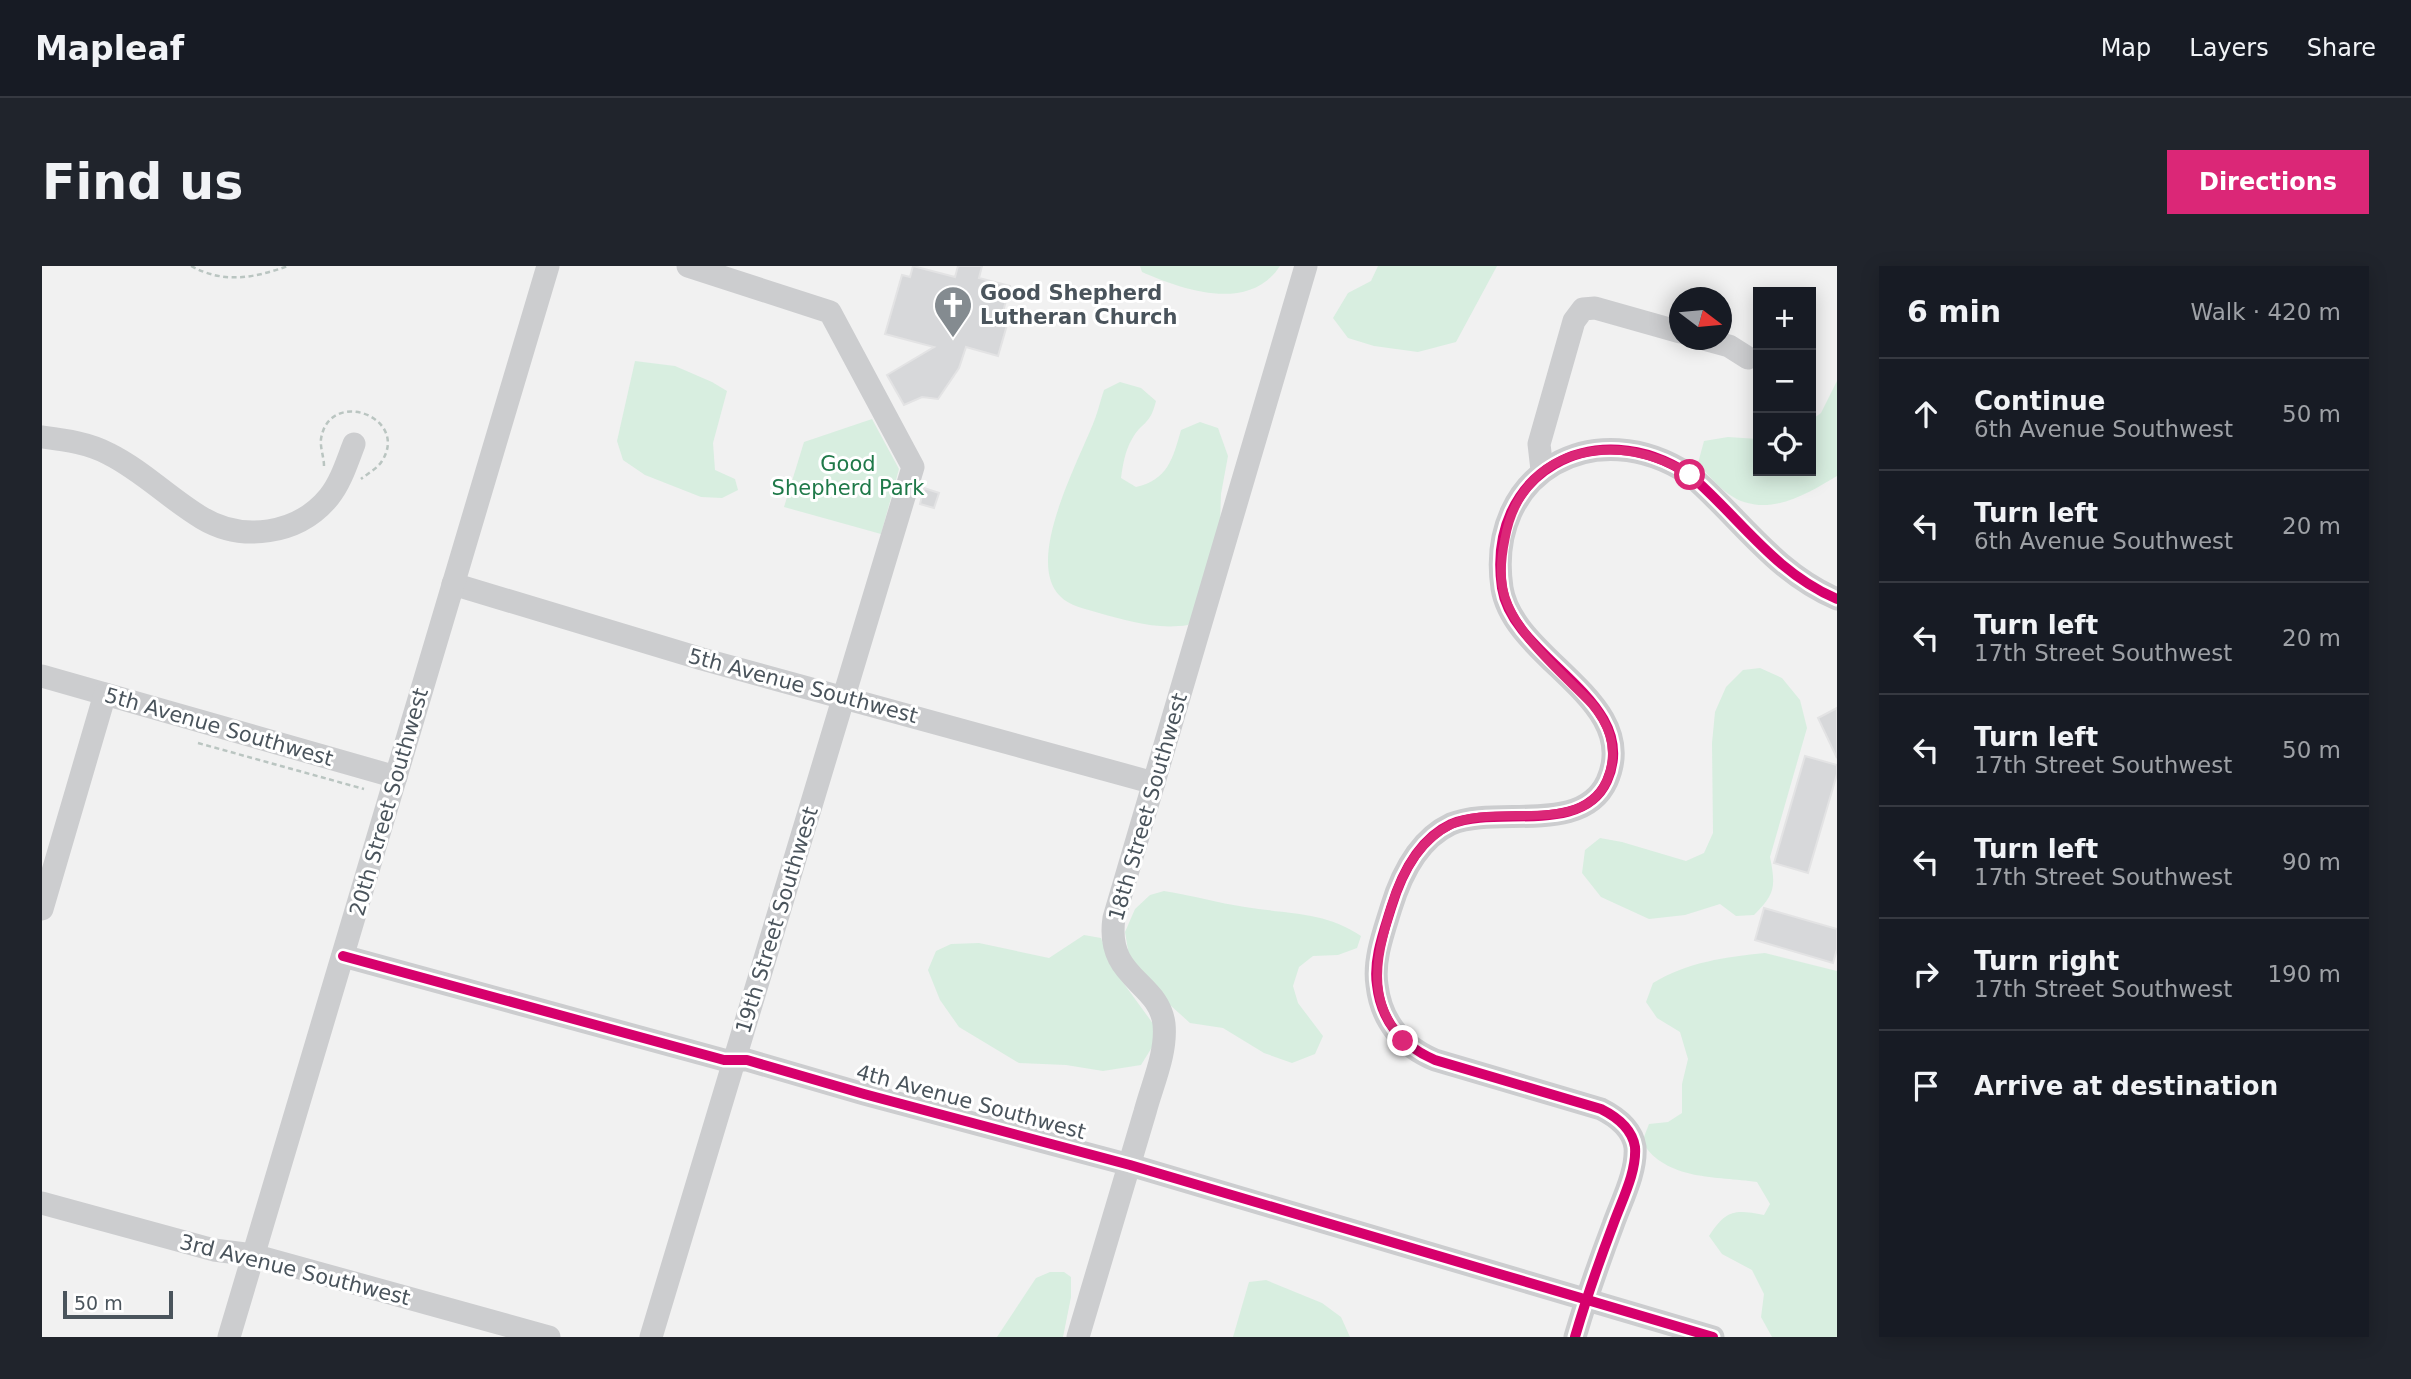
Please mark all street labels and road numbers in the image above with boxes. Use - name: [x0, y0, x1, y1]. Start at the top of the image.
- street label: 5th Avenue Southwest: [686, 644, 920, 728]
- street label: 5th Avenue Southwest: [102, 683, 336, 771]
- street label: 20th Street Southwest: [345, 685, 433, 919]
- street label: 18th Street Southwest: [1104, 690, 1192, 924]
- street label: 19th Street Southwest: [731, 804, 823, 1036]
- street label: 4th Avenue Southwest: [854, 1060, 1088, 1144]
- street label: 3rd Avenue Southwest: [177, 1230, 413, 1310]

